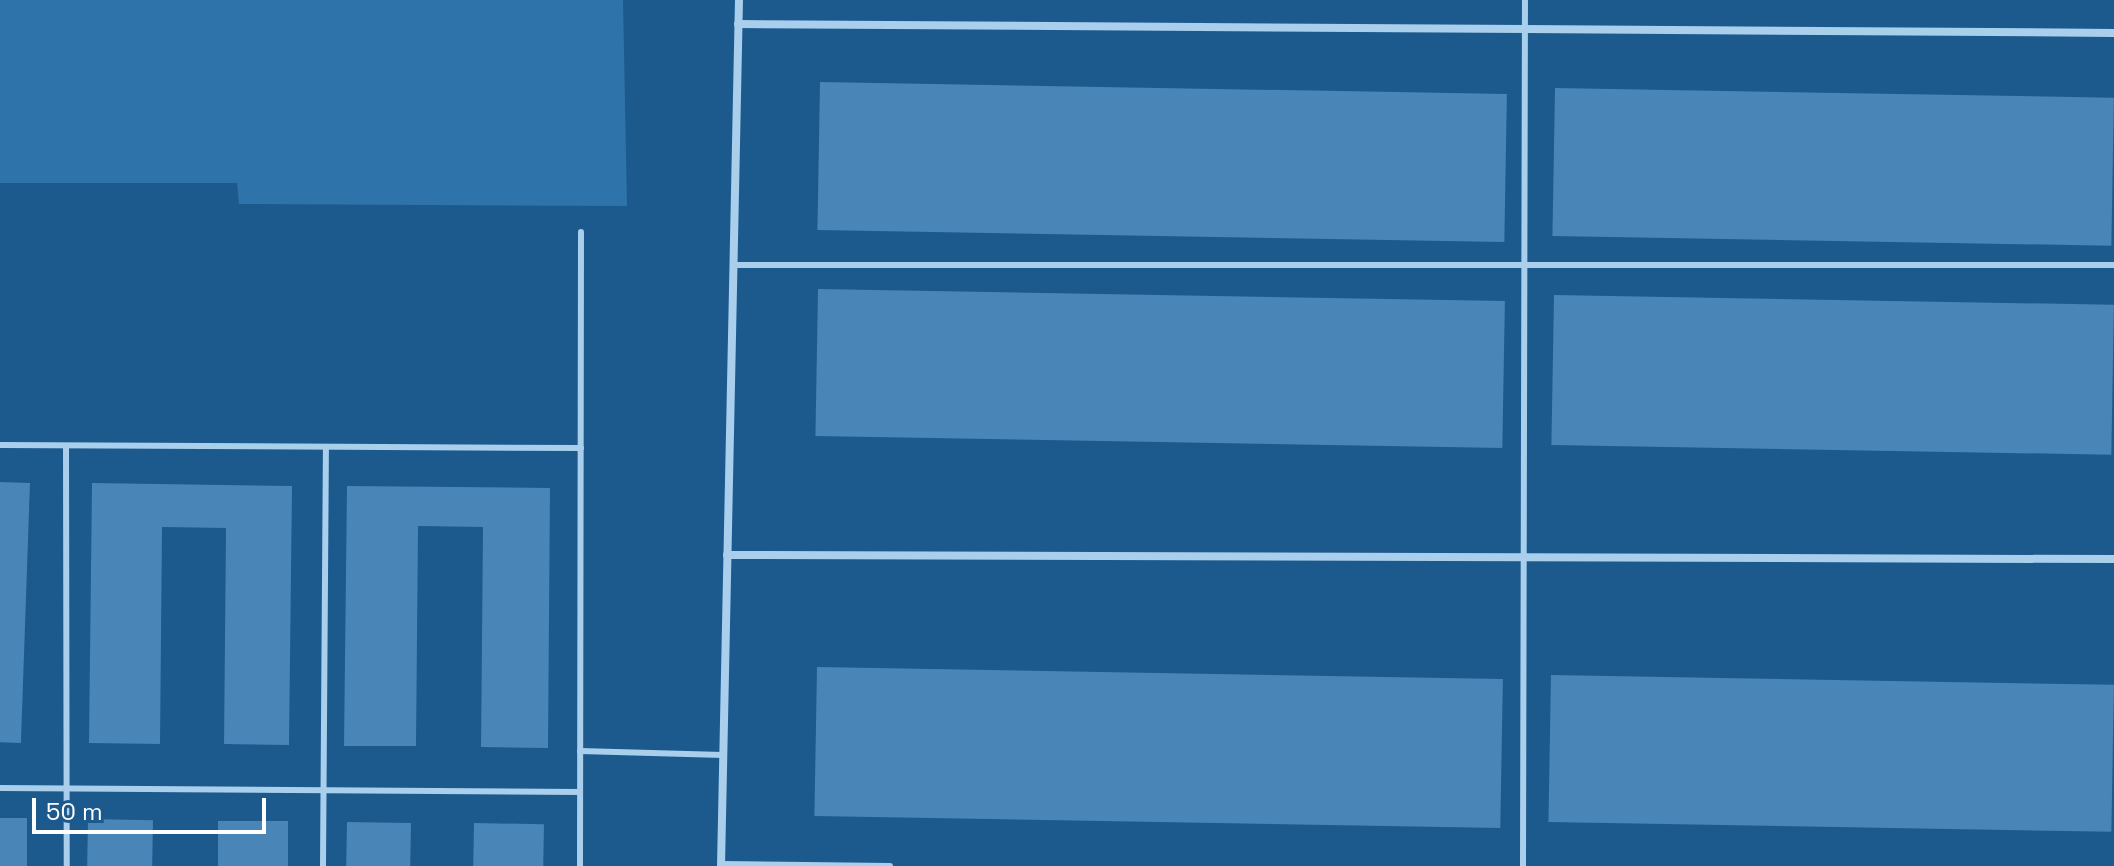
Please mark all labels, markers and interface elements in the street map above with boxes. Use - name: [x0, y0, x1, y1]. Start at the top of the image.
- scale bar: [36, 782, 270, 832]
- text: 50 m: [46, 796, 103, 827]

